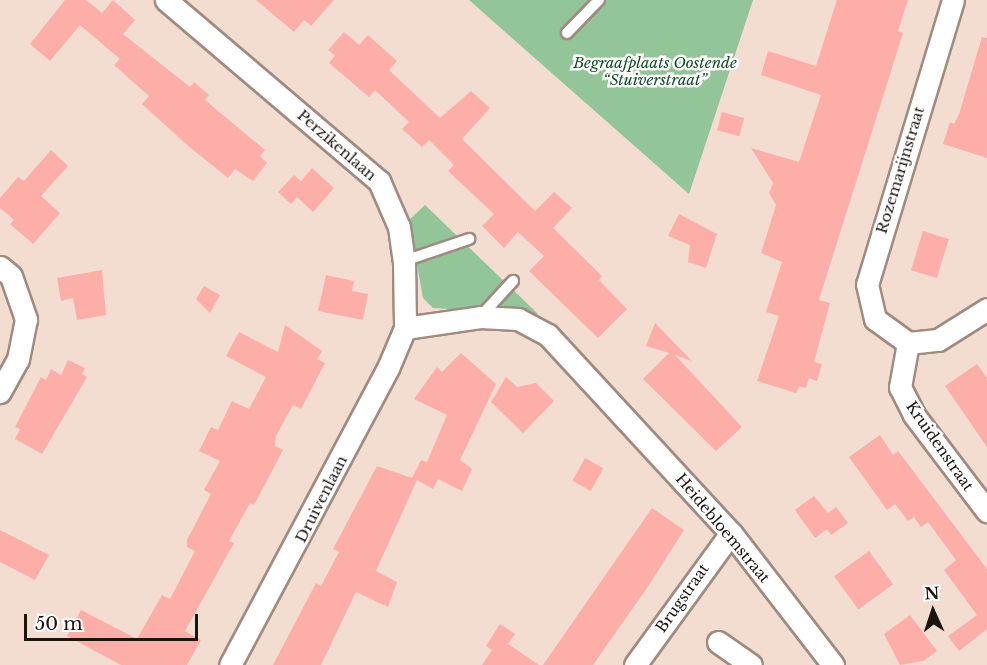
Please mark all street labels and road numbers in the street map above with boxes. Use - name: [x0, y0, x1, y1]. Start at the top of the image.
- street label: Rozemarijnstraat: [872, 104, 928, 236]
- street label: Perzikenlaan: [294, 106, 380, 184]
- street label: Kruidenstraat: [903, 398, 977, 494]
- street label: Druivenlaan: [291, 453, 351, 545]
- street label: Heidebloemstraat: [672, 470, 774, 586]
- street label: Brugstraat: [652, 560, 712, 636]

